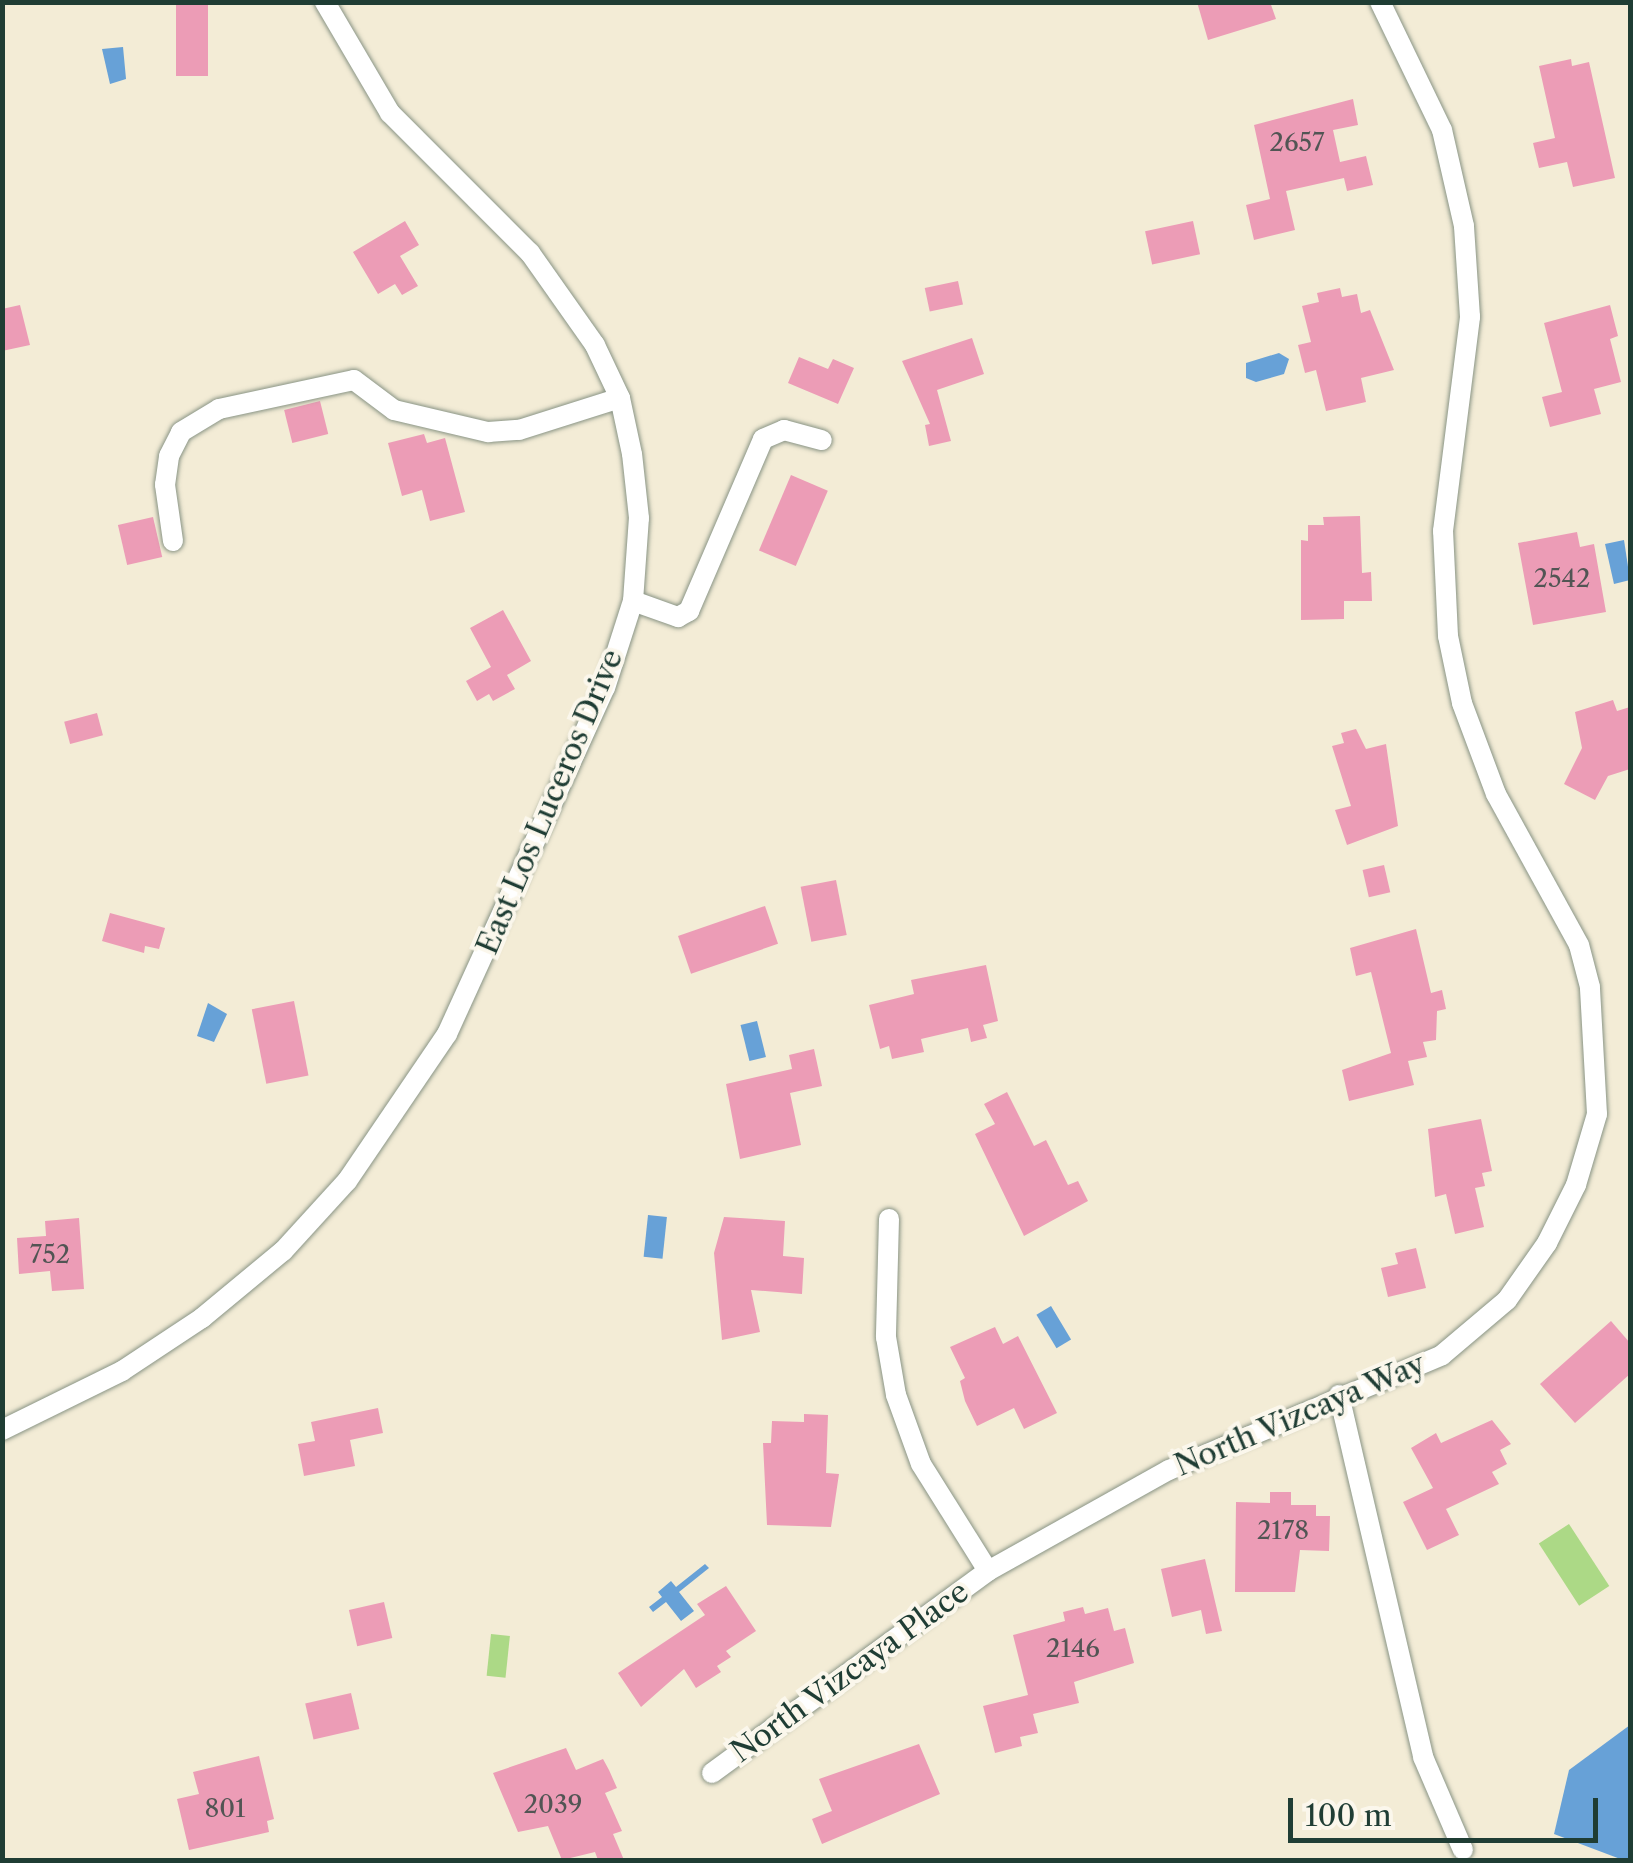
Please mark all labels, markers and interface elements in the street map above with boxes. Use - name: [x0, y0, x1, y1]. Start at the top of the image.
- house number: 2657: [1270, 128, 1324, 158]
- house number: 2542: [1534, 564, 1590, 594]
- street label: East Los Luceros Drive: [469, 644, 631, 960]
- house number: 752: [30, 1240, 70, 1270]
- street label: North Vizcaya Way: [1168, 1345, 1432, 1485]
- house number: 2178: [1257, 1516, 1309, 1546]
- street label: North Vizcaya Place: [724, 1573, 976, 1771]
- house number: 2146: [1046, 1634, 1100, 1664]
- scale bar: [1293, 1778, 1603, 1840]
- house number: 2039: [524, 1790, 582, 1820]
- house number: 801: [204, 1794, 246, 1824]
- text: 100 m: [1305, 1797, 1392, 1834]

